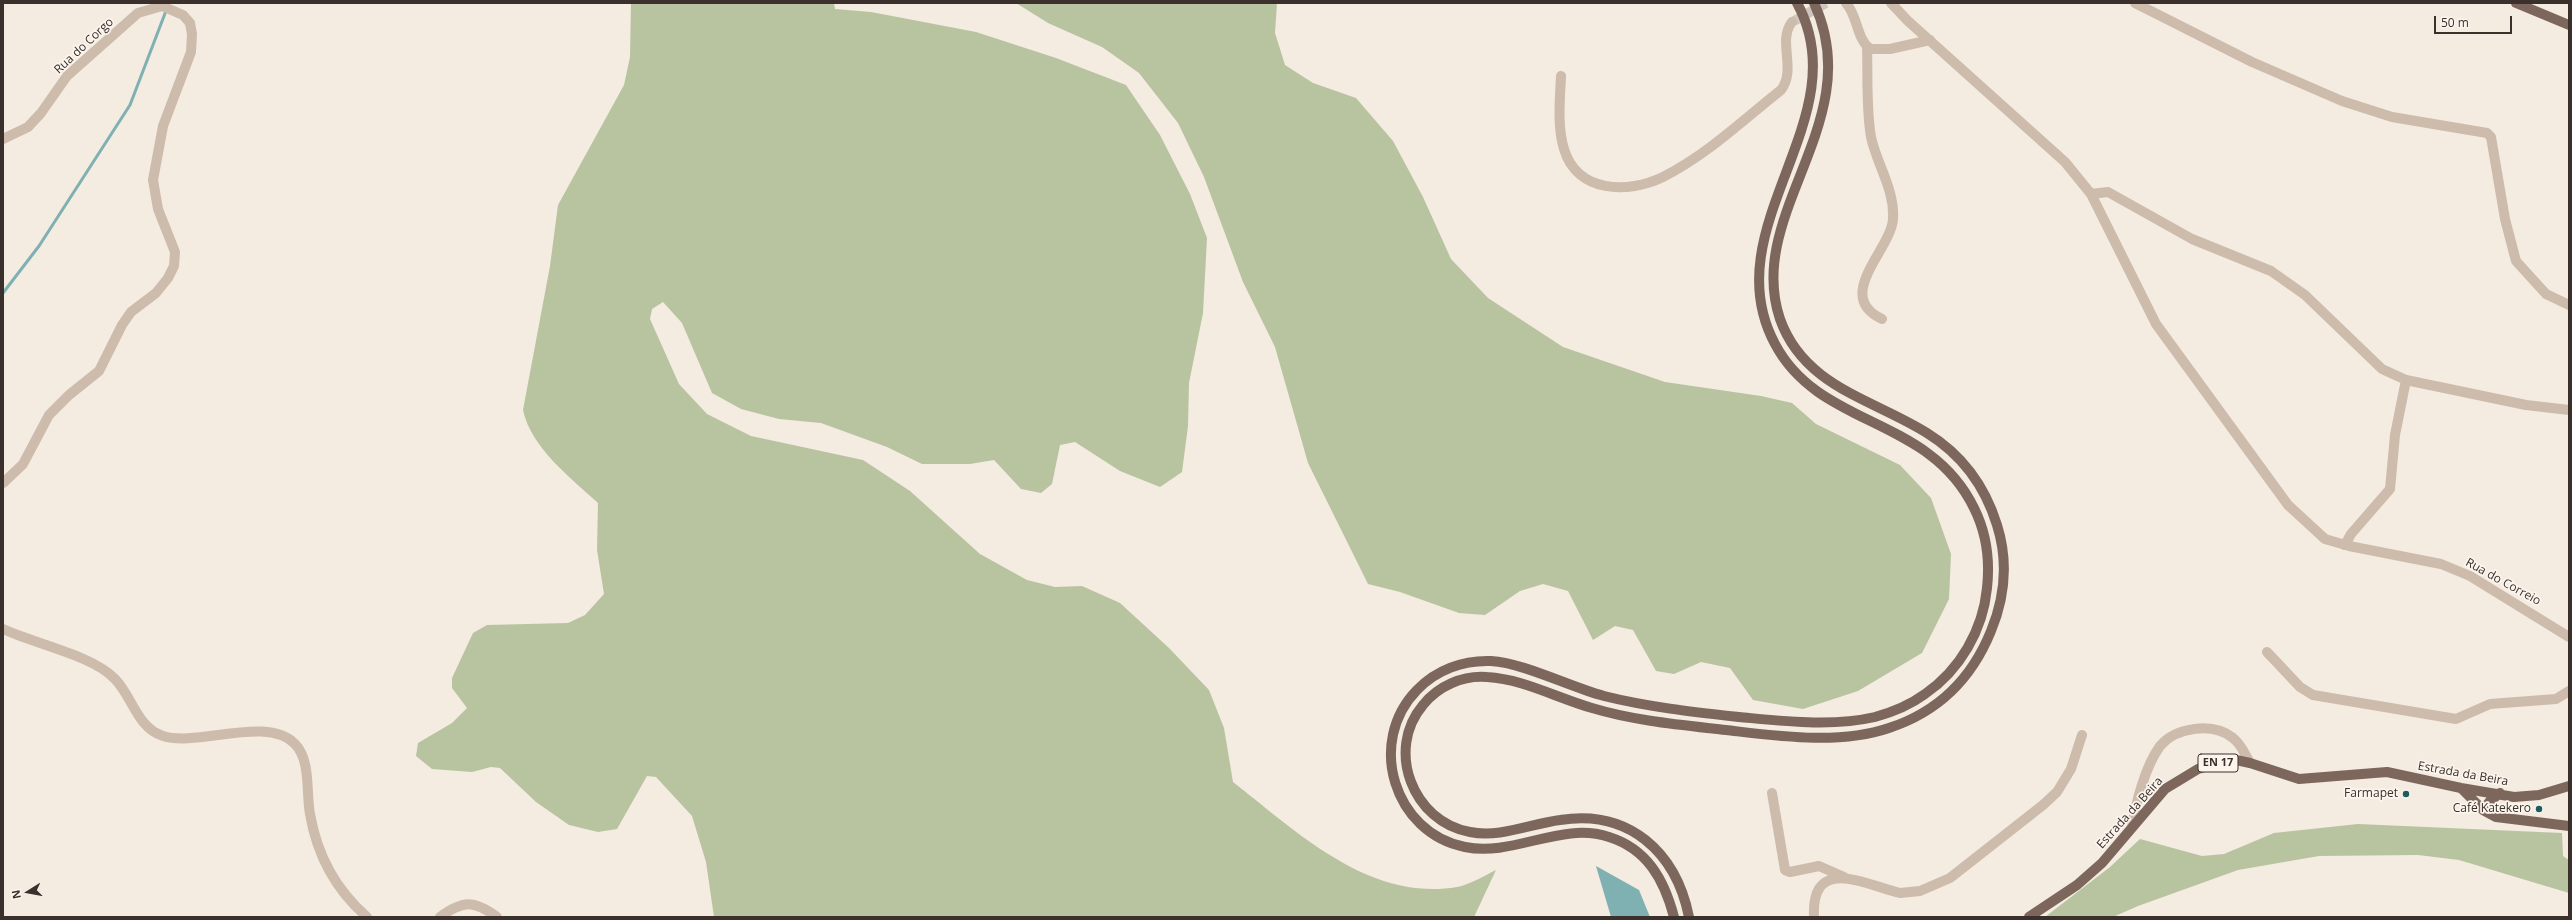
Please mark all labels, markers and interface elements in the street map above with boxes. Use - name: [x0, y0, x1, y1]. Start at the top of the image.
- scale bar: [2436, 8, 2514, 34]
- text: 50 m: [2441, 14, 2469, 31]
- street label: Rua do Corgo: [51, 15, 117, 77]
- street label: Rua do Correio: [2463, 555, 2543, 609]
- road number: EN 17: [2198, 754, 2238, 772]
- street label: Estrada da Beira: [2417, 759, 2509, 789]
- street label: Estrada da Beira: [2094, 774, 2166, 852]
- place label: Farmapet: [2344, 787, 2398, 801]
- marker: Farmapet: [2401, 789, 2411, 799]
- place label: Café Katekero: [2453, 802, 2531, 816]
- marker: Café Katekero: [2534, 804, 2544, 814]
- north arrow: [8, 872, 48, 912]
- text: N: [8, 889, 24, 900]

